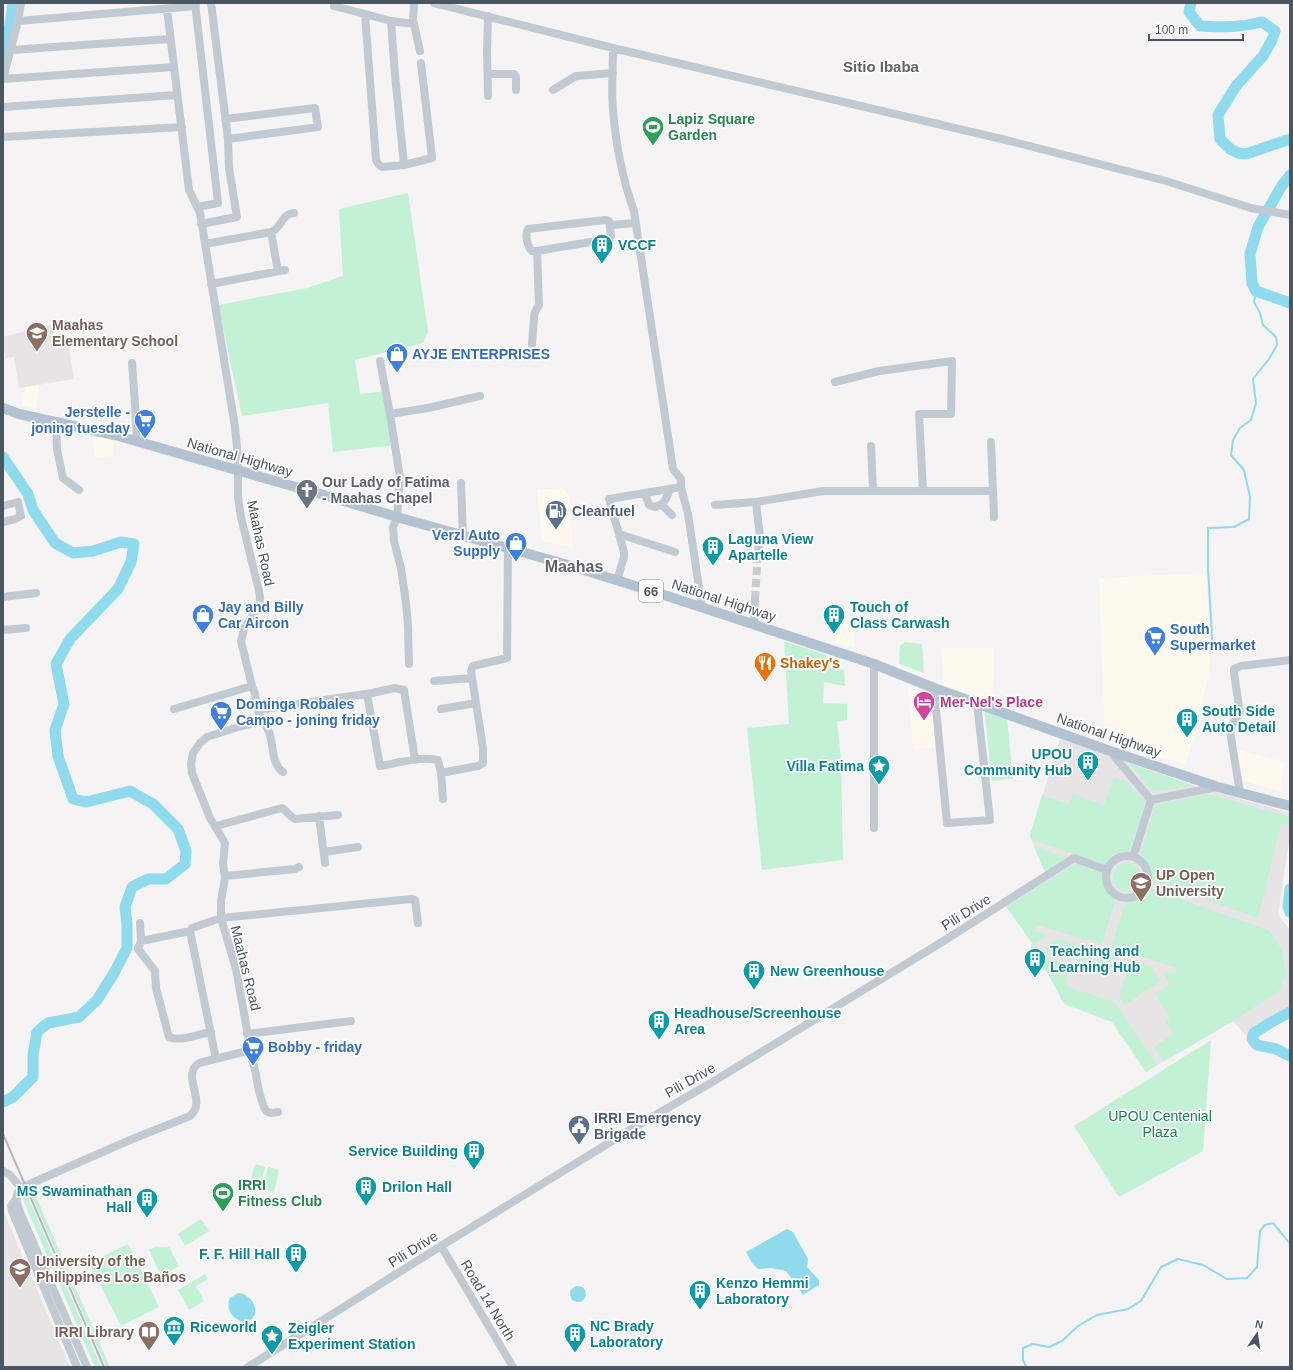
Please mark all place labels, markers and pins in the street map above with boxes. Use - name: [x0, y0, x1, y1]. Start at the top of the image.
- place label: Lapiz Square Garden: [668, 111, 755, 143]
- sports icon: Lapiz Square Garden: [640, 114, 666, 147]
- building icon: VCCF: [589, 232, 615, 265]
- place label: VCCF: [618, 237, 657, 253]
- place label: Maahas Elementary School: [52, 317, 178, 349]
- school or university icon: Maahas Elementary School: [24, 320, 50, 353]
- shop icon: AYJE ENTERPRISES: [384, 341, 410, 374]
- place label: AYJE ENTERPRISES: [412, 346, 550, 362]
- place label: Jerstelle - joning tuesday: [30, 404, 130, 436]
- supermarket icon: Jerstelle - joning tuesday: [132, 407, 158, 440]
- place label: Our Lady of Fatima - Maahas Chapel: [322, 474, 450, 506]
- church icon: Our Lady of Fatima - Maahas Chapel: [294, 477, 320, 510]
- fuel station icon: Cleanfuel: [543, 498, 569, 531]
- place label: Cleanfuel: [572, 503, 635, 519]
- place label: Verzl Auto Supply: [432, 527, 500, 559]
- shop icon: Verzl Auto Supply: [503, 530, 529, 563]
- place label: Laguna View Apartelle: [728, 531, 813, 563]
- building icon: Laguna View Apartelle: [700, 534, 726, 567]
- place label: Jay and Billy Car Aircon: [218, 599, 304, 631]
- place label: Touch of Class Carwash: [850, 599, 950, 631]
- shop icon: Jay and Billy Car Aircon: [190, 602, 216, 635]
- building icon: Touch of Class Carwash: [821, 602, 847, 635]
- place label: South Supermarket: [1170, 621, 1256, 653]
- supermarket icon: South Supermarket: [1142, 624, 1168, 657]
- restaurant icon: Shakey's: [752, 650, 778, 683]
- place label: Shakey's: [780, 655, 840, 671]
- hotel icon: Mer-Nel's Place: [911, 689, 937, 722]
- place label: Mer-Nel's Place: [940, 694, 1043, 710]
- place label: Dominga Robales Campo - joning friday: [236, 696, 380, 728]
- supermarket icon: Dominga Robales Campo - joning friday: [208, 699, 234, 732]
- place label: South Side Auto Detail: [1202, 703, 1276, 735]
- building icon: South Side Auto Detail: [1174, 706, 1200, 739]
- place label: UPOU Community Hub: [964, 746, 1072, 778]
- building icon: UPOU Community Hub: [1075, 749, 1101, 782]
- place icon: Villa Fatima: [866, 753, 892, 786]
- place label: Villa Fatima: [786, 758, 864, 774]
- place label: UP Open University: [1156, 867, 1224, 899]
- school or university icon: UP Open University: [1128, 870, 1154, 903]
- place label: Teaching and Learning Hub: [1050, 943, 1140, 975]
- building icon: Teaching and Learning Hub: [1022, 946, 1048, 979]
- building icon: New Greenhouse: [741, 958, 767, 991]
- place label: New Greenhouse: [770, 963, 885, 979]
- place label: Headhouse/Screenhouse Area: [674, 1005, 841, 1037]
- building icon: Headhouse/Screenhouse Area: [646, 1008, 672, 1041]
- supermarket icon: Bobby - friday: [240, 1034, 266, 1067]
- place label: Bobby - friday: [268, 1039, 362, 1055]
- place label: IRRI Emergency Brigade: [594, 1110, 702, 1142]
- public building icon: IRRI Emergency Brigade: [566, 1113, 592, 1146]
- building icon: Service Building: [461, 1138, 487, 1171]
- place label: Service Building: [348, 1143, 458, 1159]
- building icon: Drilon Hall: [353, 1174, 379, 1207]
- place label: IRRI Fitness Club: [238, 1177, 322, 1209]
- place label: Drilon Hall: [382, 1179, 452, 1195]
- sports icon: IRRI Fitness Club: [210, 1180, 236, 1213]
- place label: MS Swaminathan Hall: [17, 1183, 132, 1215]
- building icon: MS Swaminathan Hall: [134, 1186, 160, 1219]
- building icon: F. F. Hill Hall: [283, 1241, 309, 1274]
- place label: F. F. Hill Hall: [199, 1246, 280, 1262]
- place label: University of the Philippines Los Baños: [36, 1253, 186, 1285]
- school or university icon: University of the Philippines Los Baños: [7, 1256, 33, 1289]
- place label: Kenzo Hemmi Laboratory: [716, 1275, 809, 1307]
- building icon: Kenzo Hemmi Laboratory: [687, 1278, 713, 1311]
- museum icon: Riceworld: [161, 1314, 187, 1347]
- place label: NC Brady Laboratory: [590, 1318, 663, 1350]
- library icon: IRRI Library: [136, 1319, 162, 1352]
- place label: Riceworld: [190, 1319, 257, 1335]
- place label: Zeigler Experiment Station: [288, 1320, 416, 1352]
- building icon: NC Brady Laboratory: [562, 1321, 588, 1354]
- place icon: Zeigler Experiment Station: [259, 1323, 285, 1356]
- place label: IRRI Library: [55, 1324, 134, 1340]

